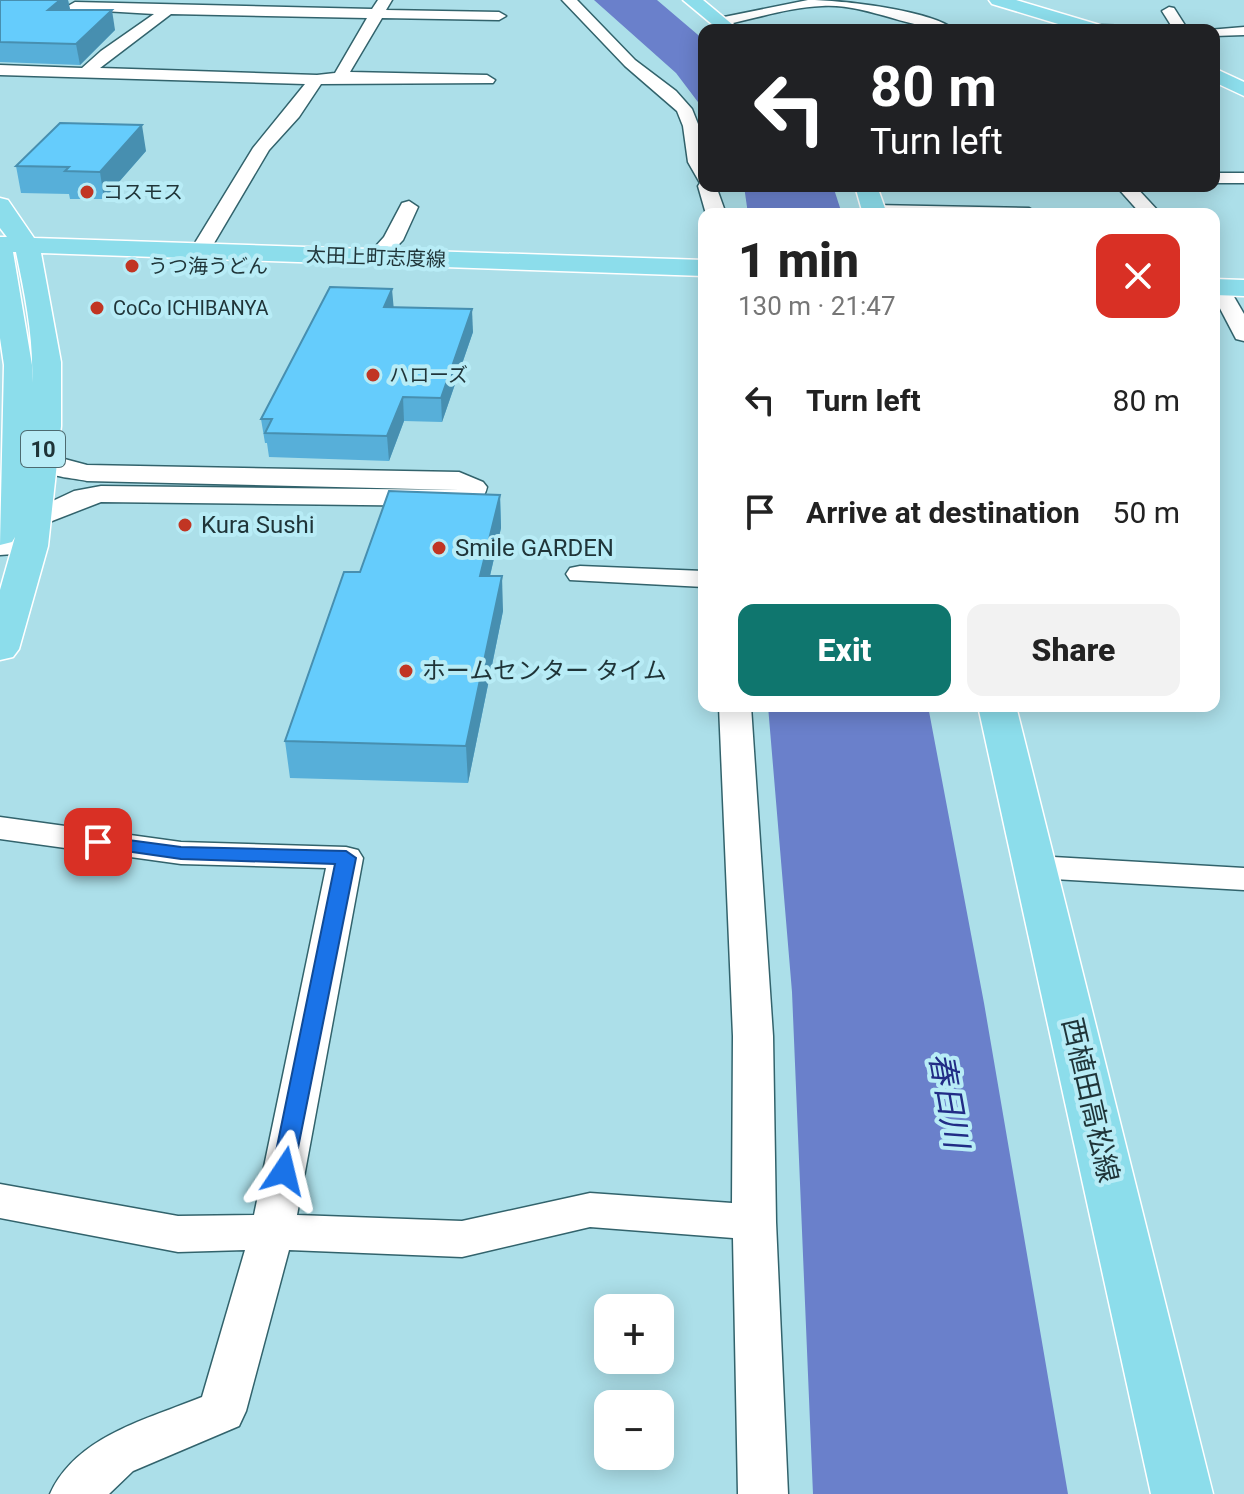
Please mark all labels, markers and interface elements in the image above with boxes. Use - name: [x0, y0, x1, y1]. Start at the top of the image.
- text: 80 m: [870, 54, 997, 120]
- icon: left: [738, 56, 842, 160]
- text: Turn left: [870, 121, 1003, 163]
- place label: コスモス: [103, 180, 183, 204]
- marker: コスモス: [78, 183, 96, 201]
- text: 1 min: [738, 232, 859, 289]
- button: close: [1096, 234, 1180, 318]
- street label: 太田上町志度線: [306, 243, 446, 271]
- place label: うつ海うどん: [148, 254, 268, 278]
- marker: うつ海うどん: [123, 257, 141, 275]
- text: 130 m · 21:47: [738, 291, 896, 321]
- place label: CoCo ICHIBANYA: [113, 296, 269, 320]
- marker: CoCo ICHIBANYA: [88, 299, 106, 317]
- place label: ハローズ: [389, 363, 468, 387]
- marker: ハローズ: [364, 366, 382, 384]
- icon: left: [738, 378, 782, 422]
- text: Turn left: [806, 383, 921, 418]
- text: 80 m: [1113, 383, 1180, 418]
- road number: 10: [21, 431, 65, 467]
- icon: arrive: [738, 490, 782, 534]
- text: Arrive at destination: [806, 495, 1080, 530]
- text: 50 m: [1113, 495, 1180, 530]
- place label: Kura Sushi: [201, 511, 315, 539]
- marker: Kura Sushi: [176, 516, 194, 534]
- place label: Smile GARDEN: [455, 534, 614, 562]
- marker: Smile GARDEN: [430, 539, 448, 557]
- button: Exit: [738, 604, 951, 696]
- button: Share: [967, 604, 1180, 696]
- place label: ホームセンター タイム: [422, 657, 667, 685]
- marker: ホームセンター タイム: [397, 662, 415, 680]
- pin: [64, 808, 132, 876]
- icon: arrive: [76, 820, 120, 864]
- street label: 西植田高松線: [1056, 1015, 1125, 1186]
- water label: 春日川: [922, 1049, 977, 1154]
- position arrow: [242, 1129, 326, 1213]
- map controls: [594, 1294, 674, 1470]
- button: +: [594, 1294, 674, 1374]
- button: −: [594, 1390, 674, 1470]

